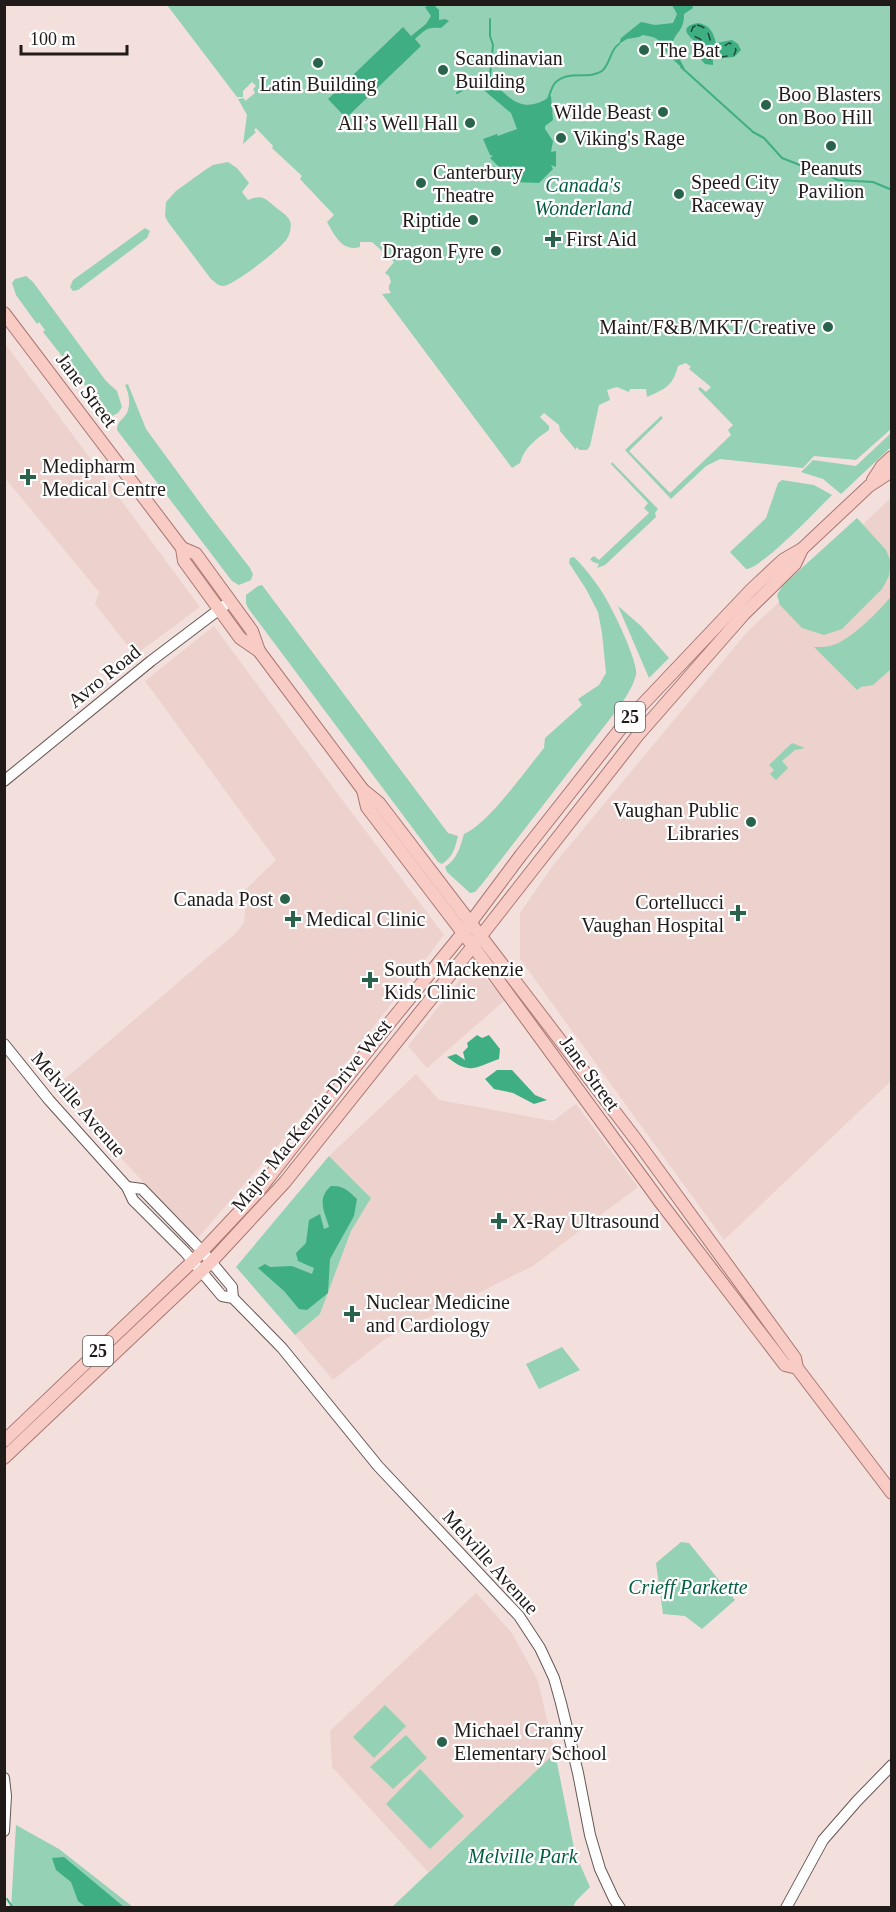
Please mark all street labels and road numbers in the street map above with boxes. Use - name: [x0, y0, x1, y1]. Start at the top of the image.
- street label: Jane Street: [52, 349, 122, 432]
- street label: Avro Road: [63, 640, 145, 712]
- road number: 25: [615, 702, 645, 732]
- street label: Major MacKenzie Drive West: [227, 1014, 396, 1216]
- street label: Jane Street: [555, 1031, 625, 1115]
- street label: Melville Avenue: [27, 1047, 131, 1161]
- road number: 25: [83, 1336, 113, 1366]
- street label: Melville Avenue: [439, 1505, 544, 1619]

